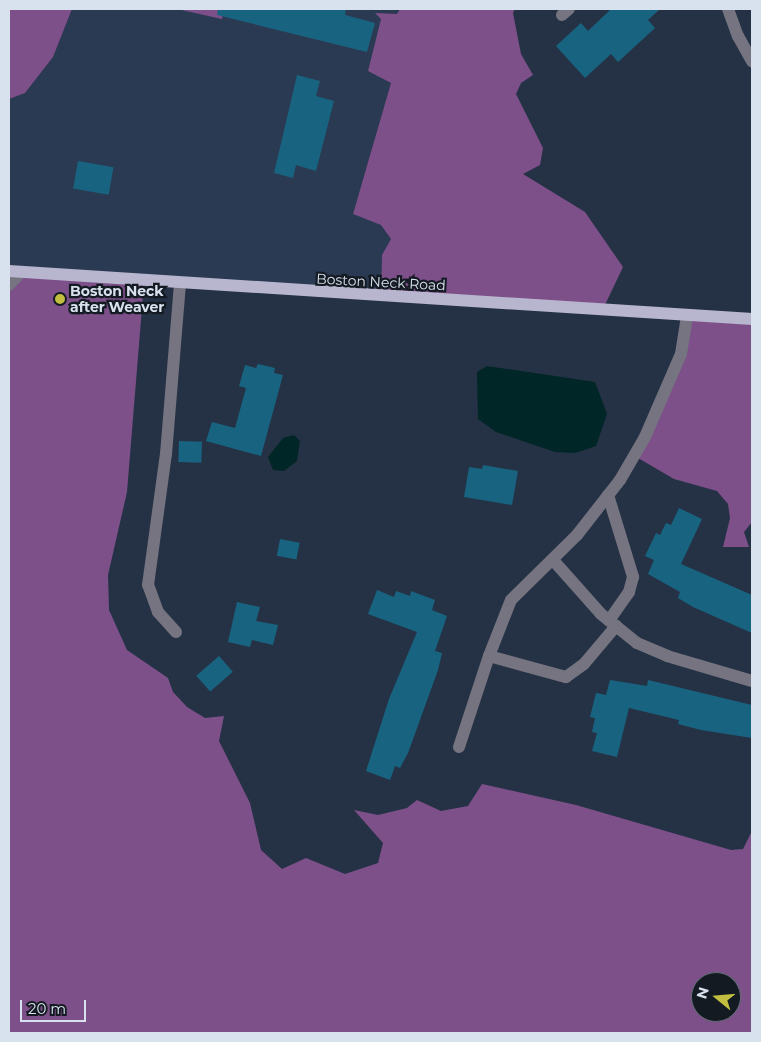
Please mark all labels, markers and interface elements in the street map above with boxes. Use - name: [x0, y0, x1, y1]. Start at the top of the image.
- street label: Boston Neck Road: [316, 270, 446, 294]
- place label: Boston Neck after Weaver: [70, 283, 164, 316]
- marker: Boston Neck after Weaver: [54, 293, 66, 305]
- north arrow: [691, 972, 741, 1022]
- text: N: [692, 985, 713, 1001]
- scale bar: [22, 990, 89, 1022]
- text: 20 m: [28, 999, 66, 1018]

